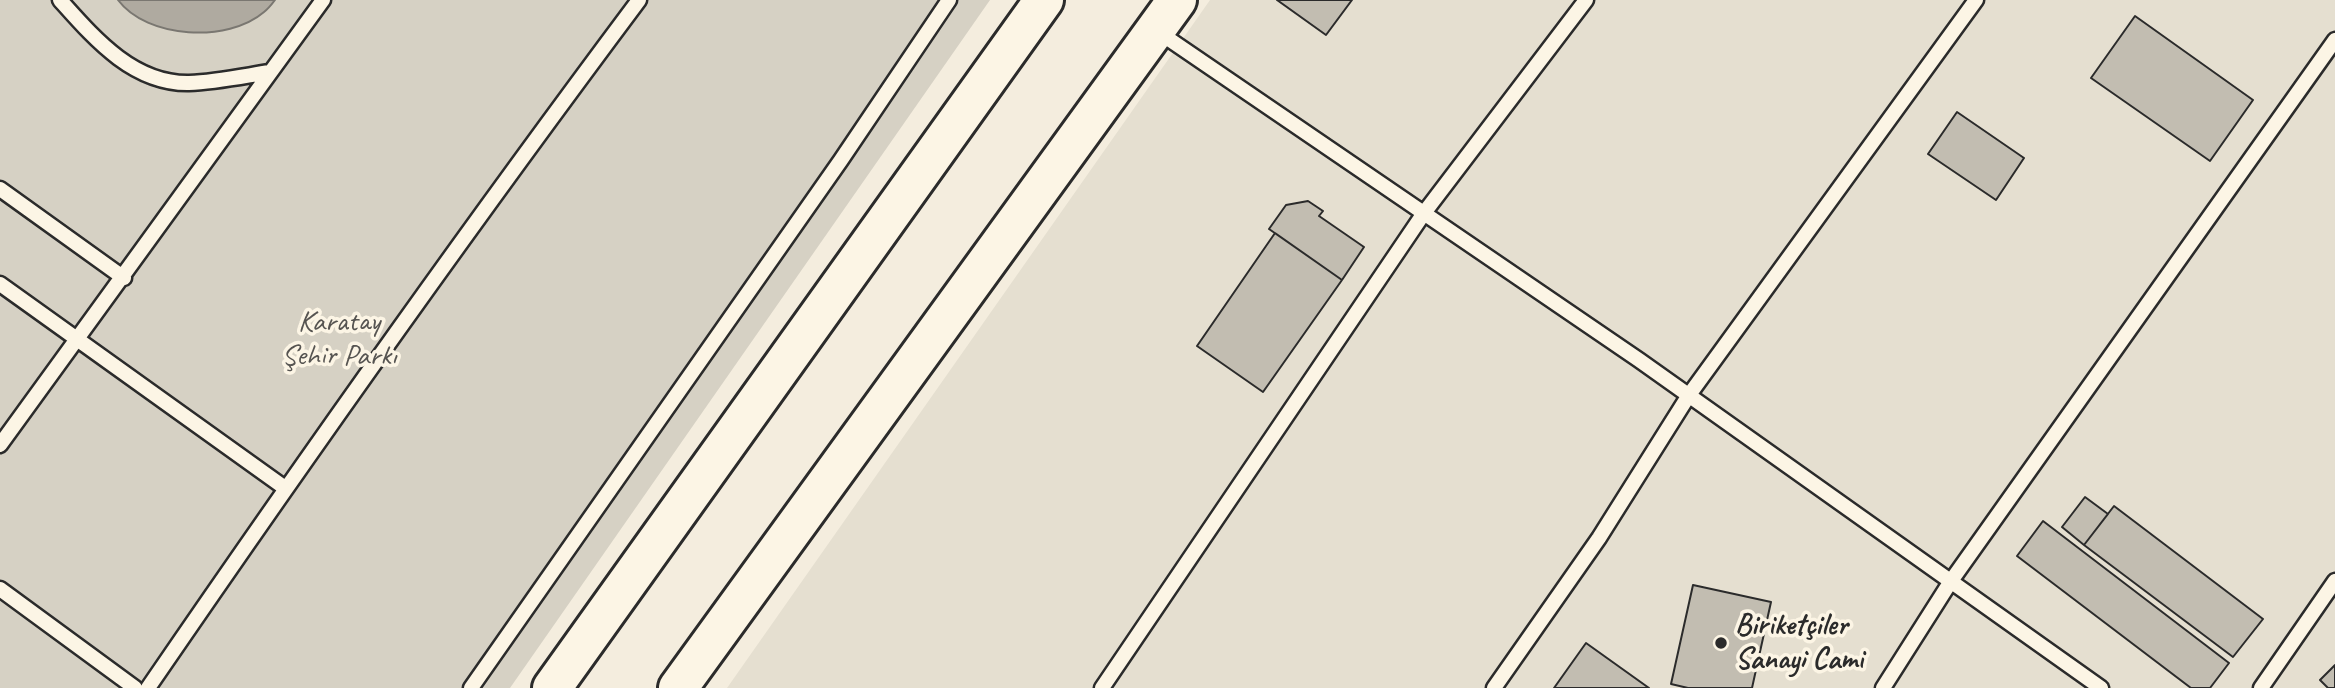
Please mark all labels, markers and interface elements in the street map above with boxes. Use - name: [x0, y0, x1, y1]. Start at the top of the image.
- park label: Karatay Şehir Parkı: [281, 304, 397, 374]
- place label: Biriketçiler Sanayi Cami: [1735, 608, 1863, 678]
- marker: Biriketçiler Sanayi Cami: [1713, 635, 1729, 651]

